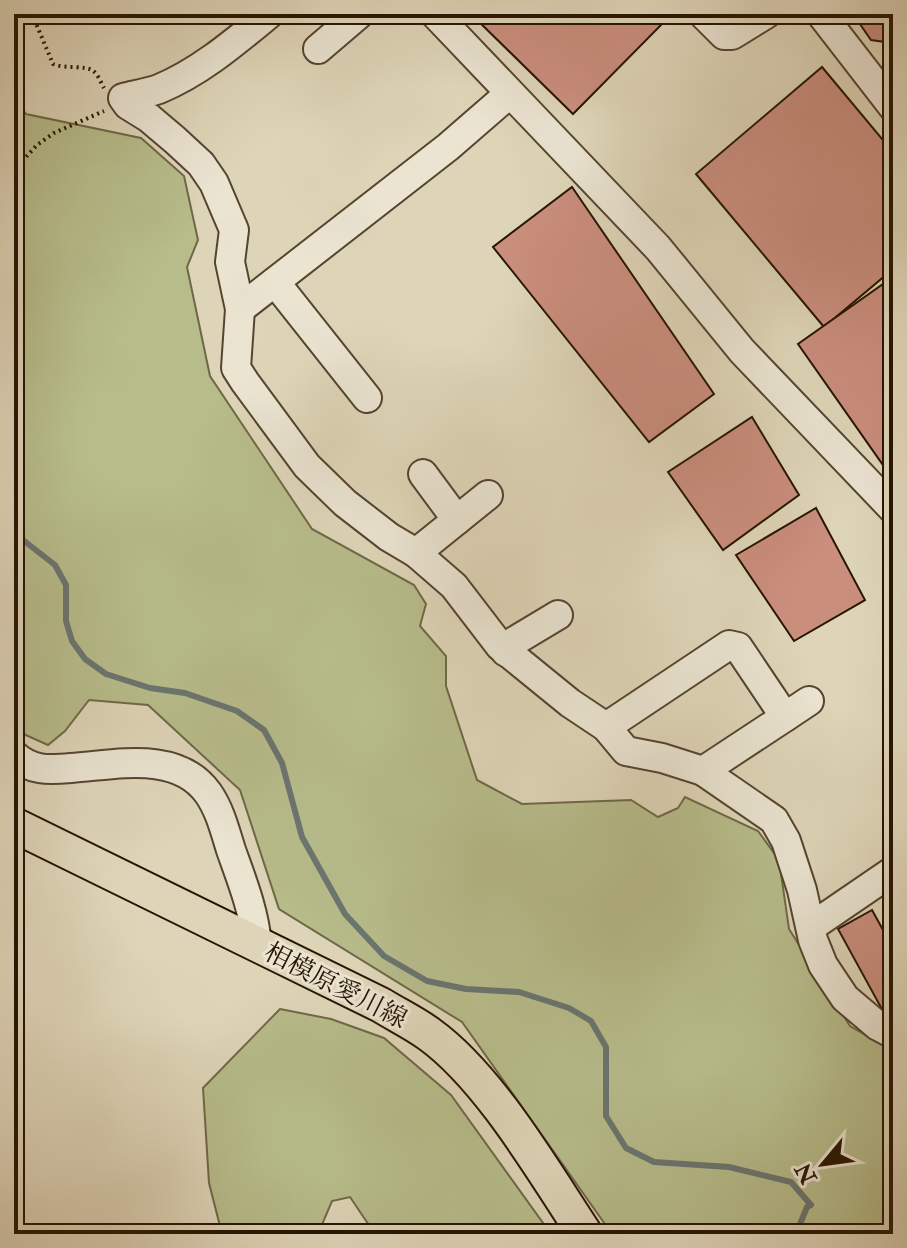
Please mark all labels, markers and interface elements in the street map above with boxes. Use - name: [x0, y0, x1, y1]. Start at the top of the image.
- street label: 相模原愛川線: [259, 936, 412, 1036]
- north arrow: [783, 1124, 863, 1204]
- text: N: [789, 1158, 824, 1189]

